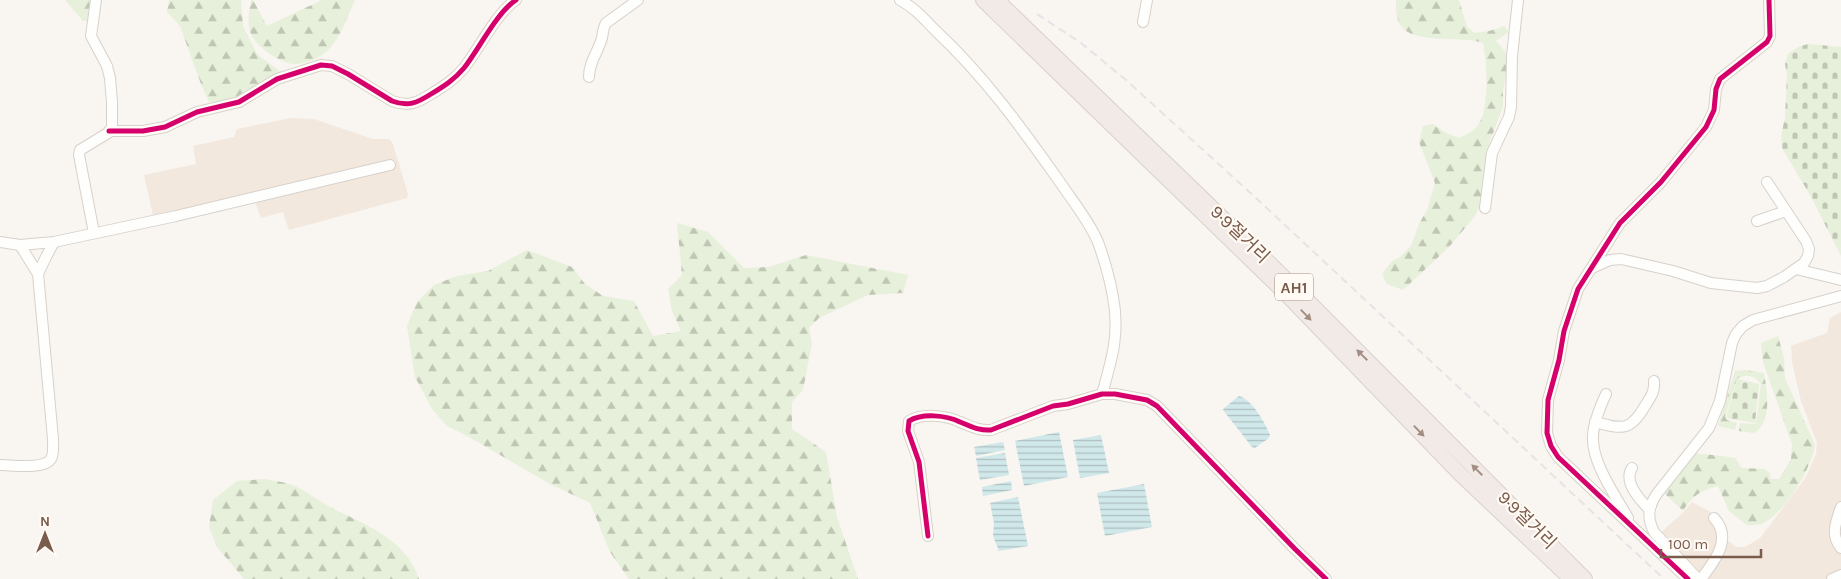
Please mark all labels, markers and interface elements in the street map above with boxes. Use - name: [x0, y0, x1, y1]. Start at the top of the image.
- street label: 9·9절거리: [1206, 200, 1274, 268]
- road number: AH1: [1275, 274, 1313, 300]
- one-way arrow: [1300, 308, 1312, 320]
- one-way arrow: [1356, 349, 1368, 361]
- one-way arrow: [1413, 425, 1425, 437]
- one-way arrow: [1471, 464, 1483, 476]
- street label: 9·9절거리: [1493, 486, 1561, 554]
- north arrow: [20, 509, 70, 559]
- text: N: [40, 513, 50, 530]
- scale bar: [1661, 526, 1761, 558]
- text: 100 m: [1668, 535, 1708, 553]

